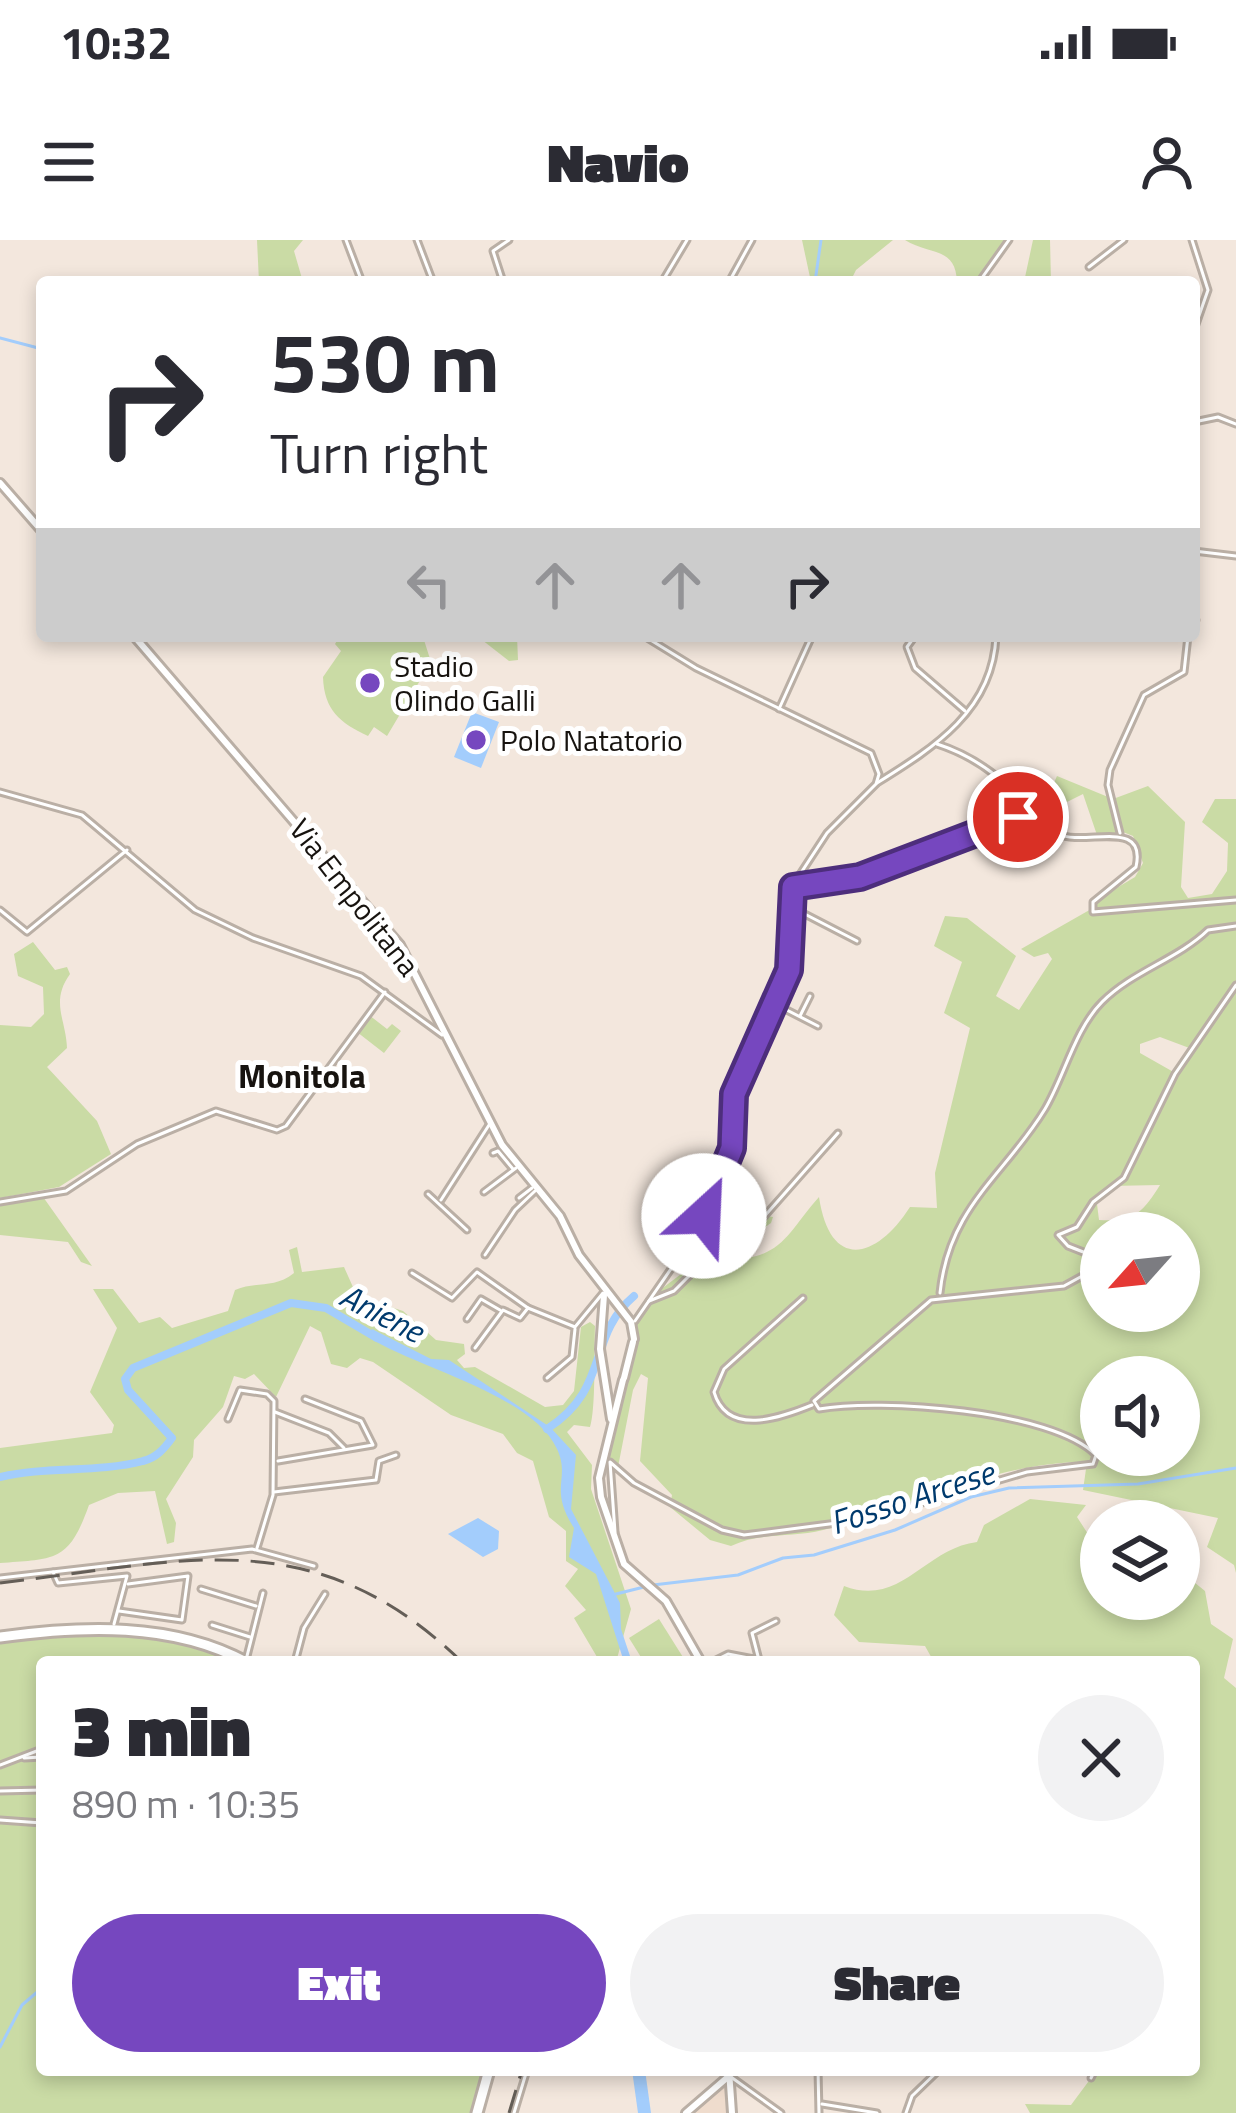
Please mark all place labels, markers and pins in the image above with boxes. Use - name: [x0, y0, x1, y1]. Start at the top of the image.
- place label: Stadio Olindo Galli: [394, 643, 536, 723]
- marker: Stadio Olindo Galli: [357, 670, 383, 696]
- place label: Polo Natatorio: [500, 717, 683, 763]
- marker: Polo Natatorio: [463, 727, 489, 753]
- pin: [967, 766, 1069, 868]

